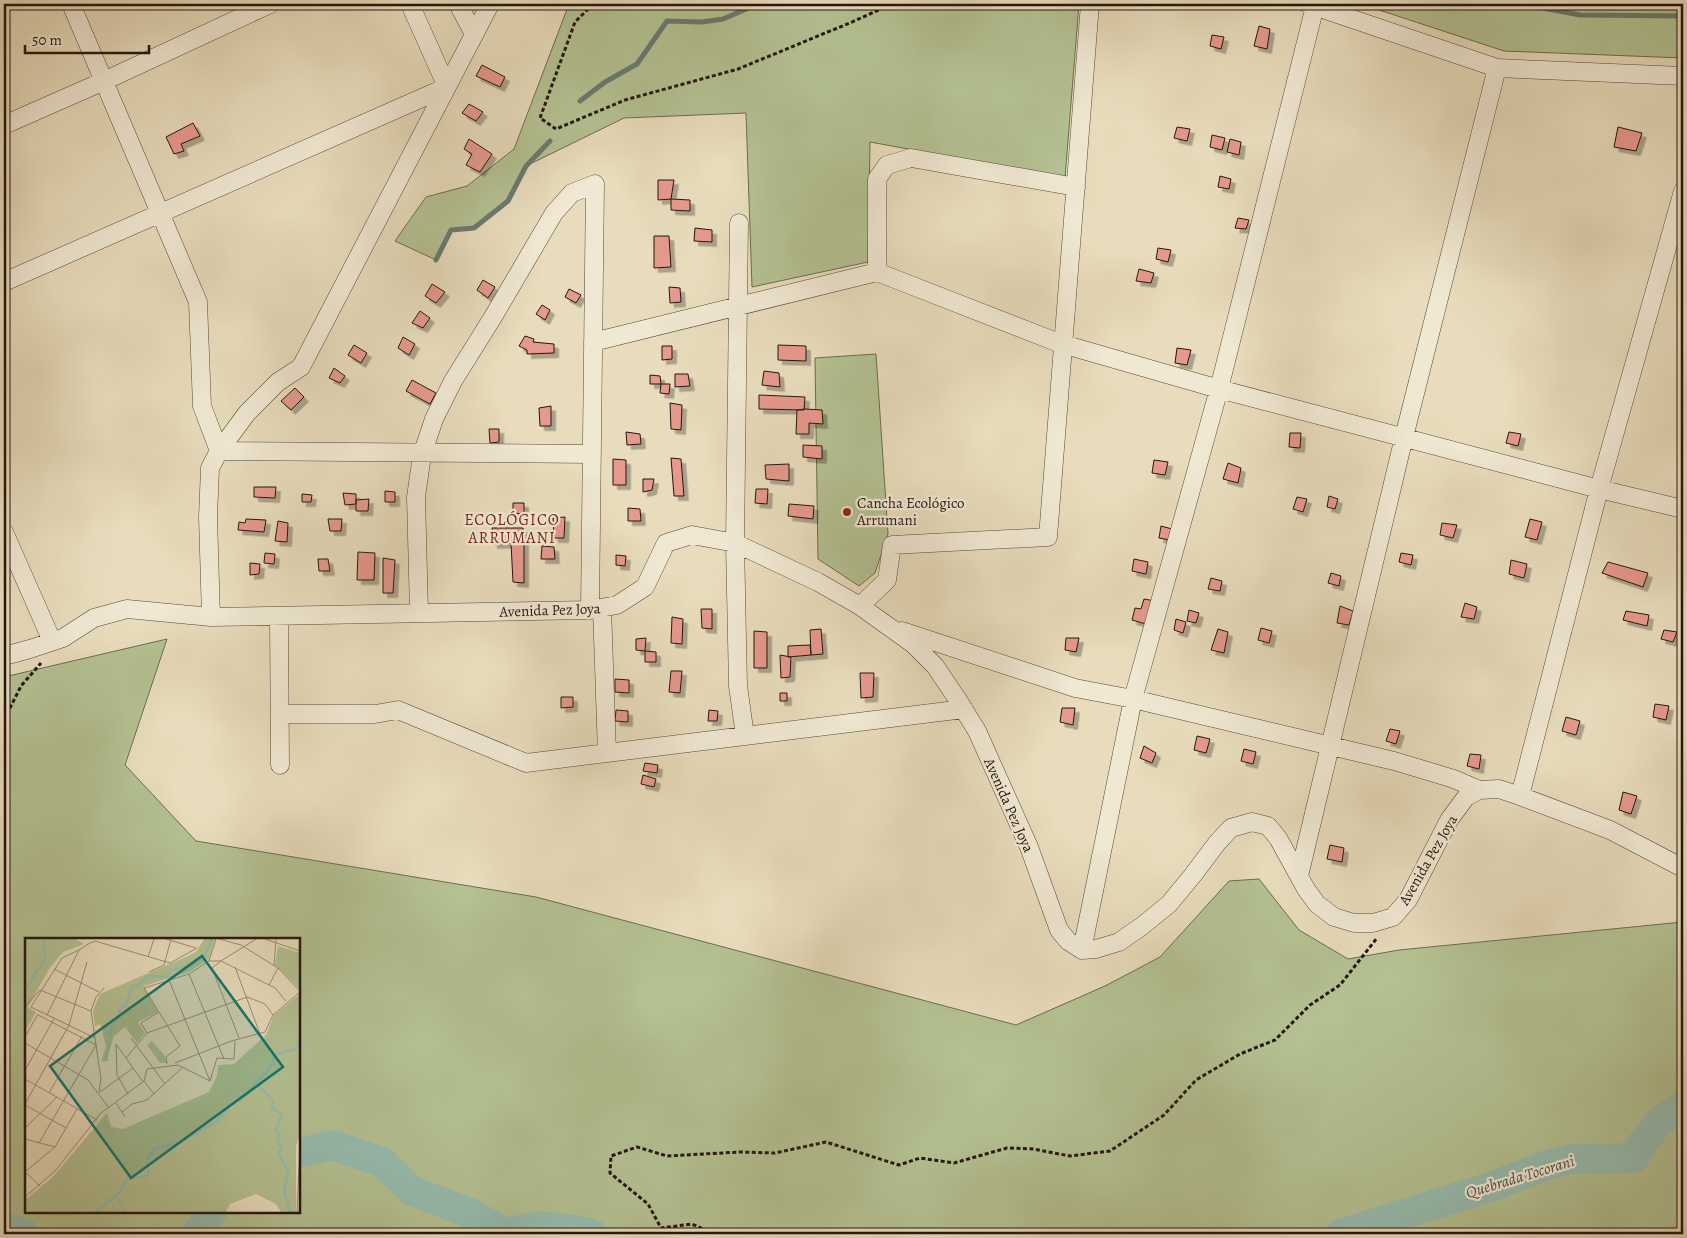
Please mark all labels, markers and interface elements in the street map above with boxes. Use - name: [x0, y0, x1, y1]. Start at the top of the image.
- scale bar: [25, 22, 149, 54]
- text: 50 m: [32, 30, 62, 50]
- place label: Cancha Ecológico Arrumani: [856, 493, 965, 530]
- marker: Cancha Ecológico Arrumani: [841, 506, 853, 518]
- district label: ECOLÓGICO ARRUMANI: [464, 509, 560, 549]
- street label: Avenida Pez Joya: [498, 598, 601, 622]
- street label: Avenida Pez Joya: [979, 754, 1039, 855]
- street label: Avenida Pez Joya: [1394, 811, 1462, 910]
- inset map: [25, 938, 300, 1213]
- water label: Quebrada Tocorani: [1463, 1150, 1577, 1204]

